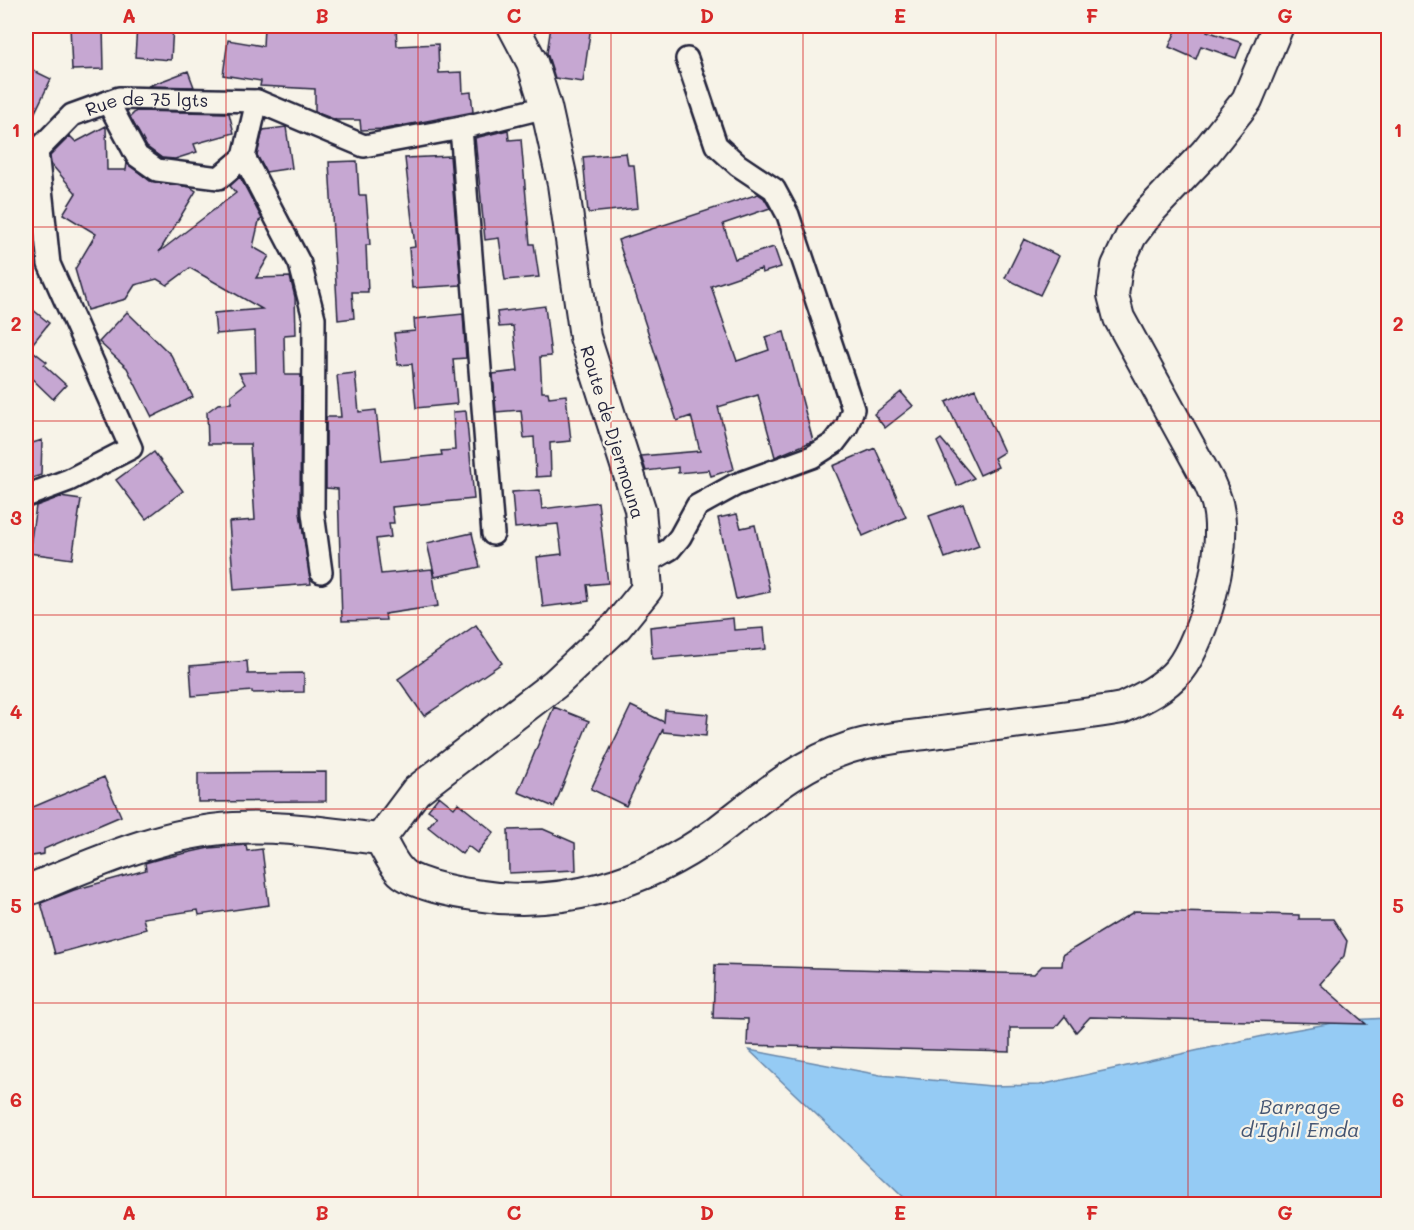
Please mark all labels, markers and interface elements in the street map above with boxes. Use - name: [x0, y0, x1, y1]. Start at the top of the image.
- text: A: [122, 2, 136, 28]
- text: B: [315, 2, 329, 28]
- text: C: [507, 2, 522, 28]
- text: D: [700, 2, 714, 28]
- text: E: [894, 2, 906, 28]
- text: F: [1086, 2, 1099, 28]
- text: G: [1277, 2, 1293, 28]
- street label: Rue de 75 lgts: [82, 86, 209, 121]
- text: 1: [12, 116, 20, 142]
- text: 1: [1394, 116, 1402, 142]
- text: 2: [10, 310, 22, 336]
- text: 2: [1392, 310, 1404, 336]
- street label: Route de Djermouna: [575, 342, 651, 522]
- text: 3: [10, 504, 22, 530]
- text: 3: [1392, 504, 1404, 530]
- text: 4: [10, 698, 23, 724]
- text: 4: [1392, 698, 1405, 724]
- text: 5: [10, 892, 22, 918]
- text: 5: [1392, 892, 1404, 918]
- text: 6: [10, 1086, 22, 1112]
- text: 6: [1392, 1086, 1404, 1112]
- water label: Barrage d'Ighil Emda: [1241, 1093, 1359, 1142]
- text: A: [122, 1199, 136, 1225]
- text: B: [315, 1199, 329, 1225]
- text: C: [507, 1199, 522, 1225]
- text: D: [700, 1199, 714, 1225]
- text: E: [894, 1199, 906, 1225]
- text: F: [1086, 1199, 1099, 1225]
- text: G: [1277, 1199, 1293, 1225]

